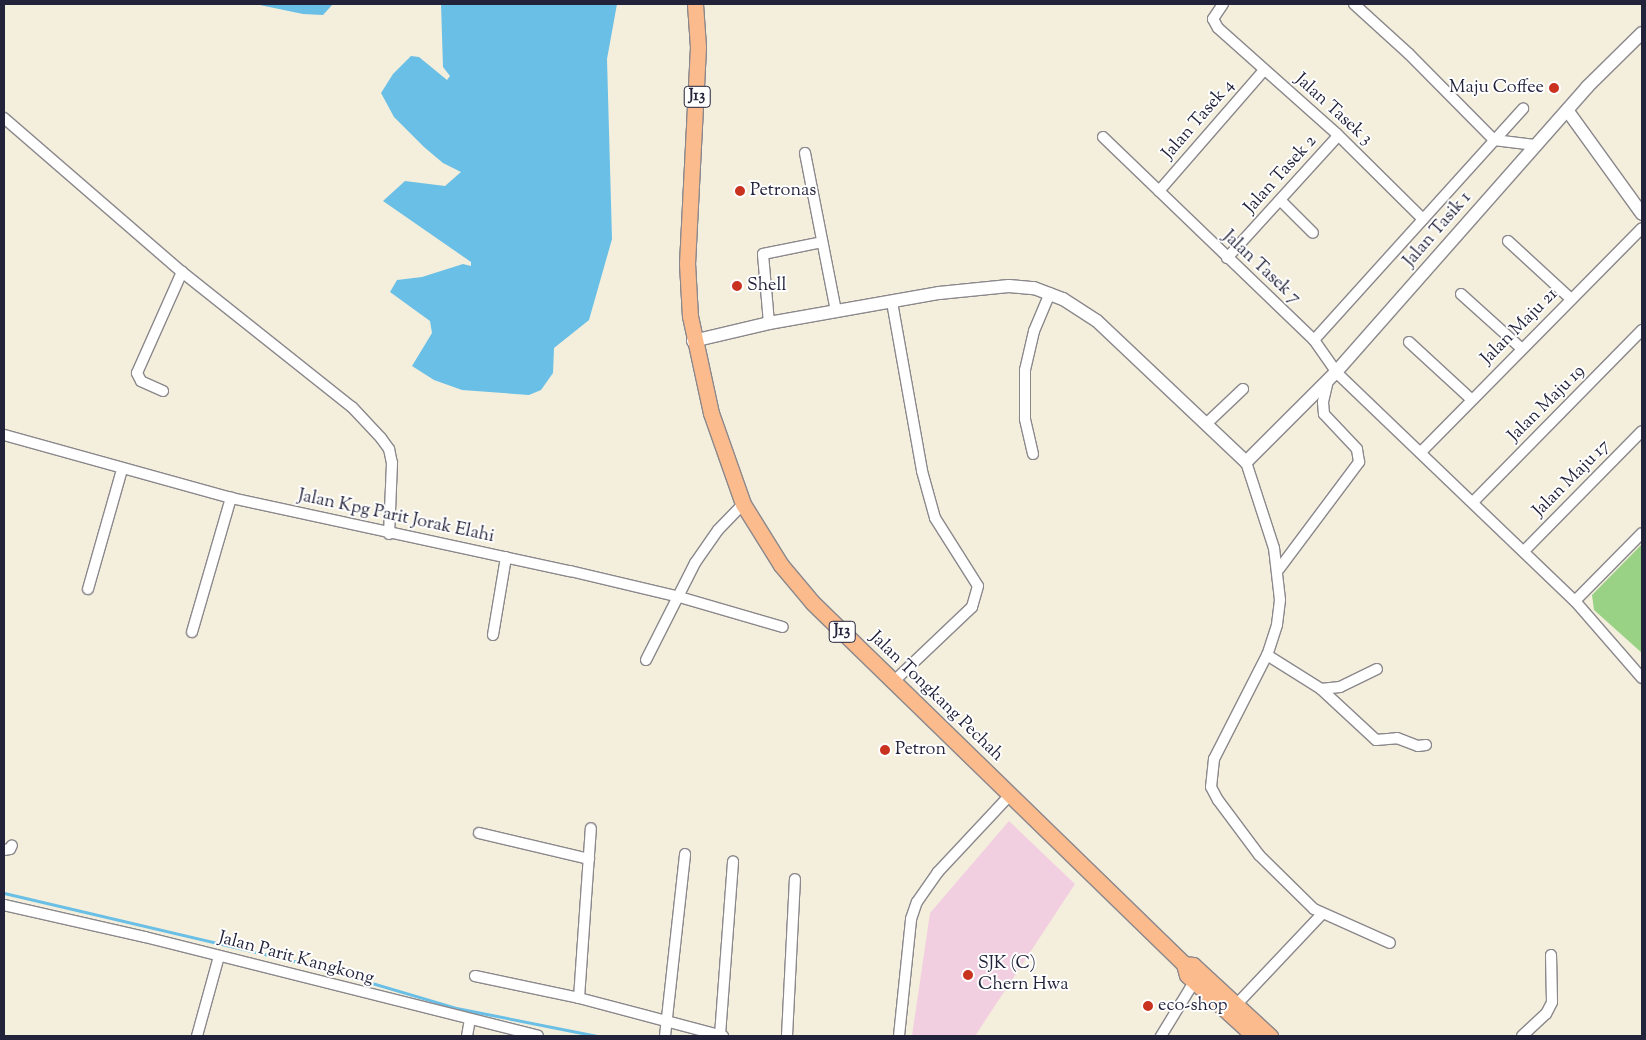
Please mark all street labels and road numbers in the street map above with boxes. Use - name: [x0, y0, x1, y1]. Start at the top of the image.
- street label: Jalan Tasek 3: [1290, 70, 1376, 150]
- street label: Jalan Tasek 4: [1158, 76, 1240, 164]
- road number: J13: [683, 84, 711, 110]
- street label: Jalan Tasek 2: [1240, 131, 1322, 219]
- street label: Jalan Tasik 1: [1399, 188, 1477, 272]
- street label: Jalan Tasek 7: [1218, 226, 1304, 310]
- street label: Jalan Maju 21: [1477, 284, 1563, 370]
- street label: Jalan Maju 19: [1504, 361, 1590, 447]
- street label: Jalan Maju 17: [1529, 436, 1615, 522]
- street label: Jalan Kpg Parit Jorak Elahi: [296, 486, 496, 548]
- road number: J13: [828, 618, 856, 646]
- street label: Jalan Tongkang Pechah: [865, 627, 1007, 767]
- street label: Jalan Parit Kangkong: [216, 928, 376, 990]

